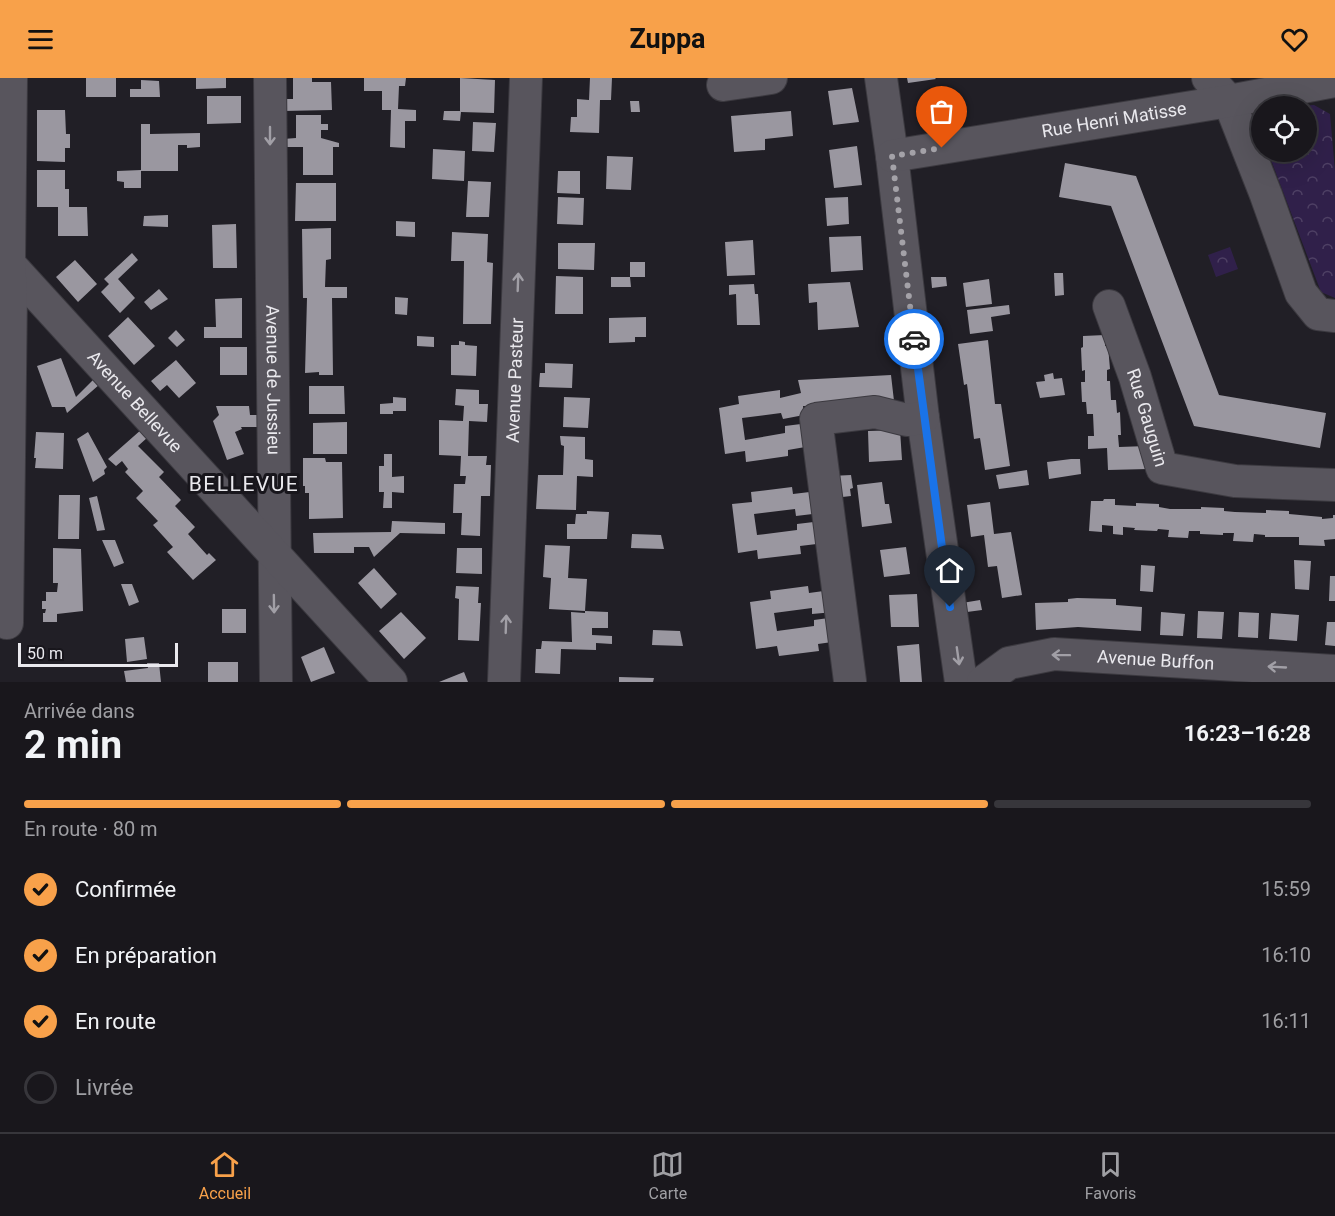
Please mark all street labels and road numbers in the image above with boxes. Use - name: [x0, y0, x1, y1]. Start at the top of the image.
- street label: Rue Henri Matisse: [1040, 97, 1188, 141]
- street label: Avenue de Jussieu: [262, 305, 285, 455]
- street label: Avenue Pasteur: [502, 317, 527, 443]
- street label: Avenue Bellevue: [83, 346, 187, 457]
- street label: Rue Gauguin: [1123, 365, 1172, 469]
- street label: Avenue Buffon: [1097, 646, 1215, 674]

